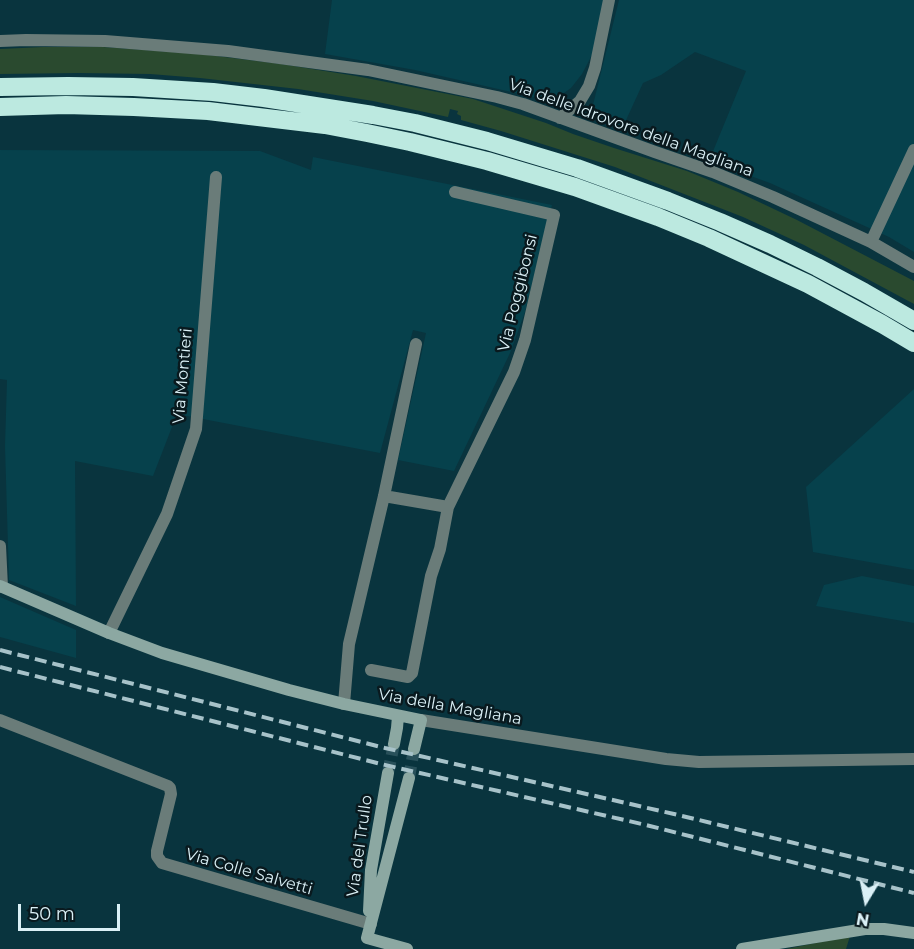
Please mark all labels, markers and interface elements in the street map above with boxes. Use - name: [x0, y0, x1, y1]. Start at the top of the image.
- street label: Via delle Idrovore della Magliana: [506, 75, 756, 181]
- street label: Via Poggibonsi: [494, 232, 542, 354]
- street label: Via Montieri: [169, 327, 197, 425]
- street label: Via della Magliana: [377, 685, 523, 729]
- street label: Via del Trullo: [343, 794, 377, 898]
- street label: Via Colle Salvetti: [183, 845, 315, 899]
- north arrow: [836, 871, 896, 931]
- scale bar: [21, 892, 123, 930]
- text: 50 m: [29, 903, 75, 925]
- text: N: [855, 909, 871, 930]

